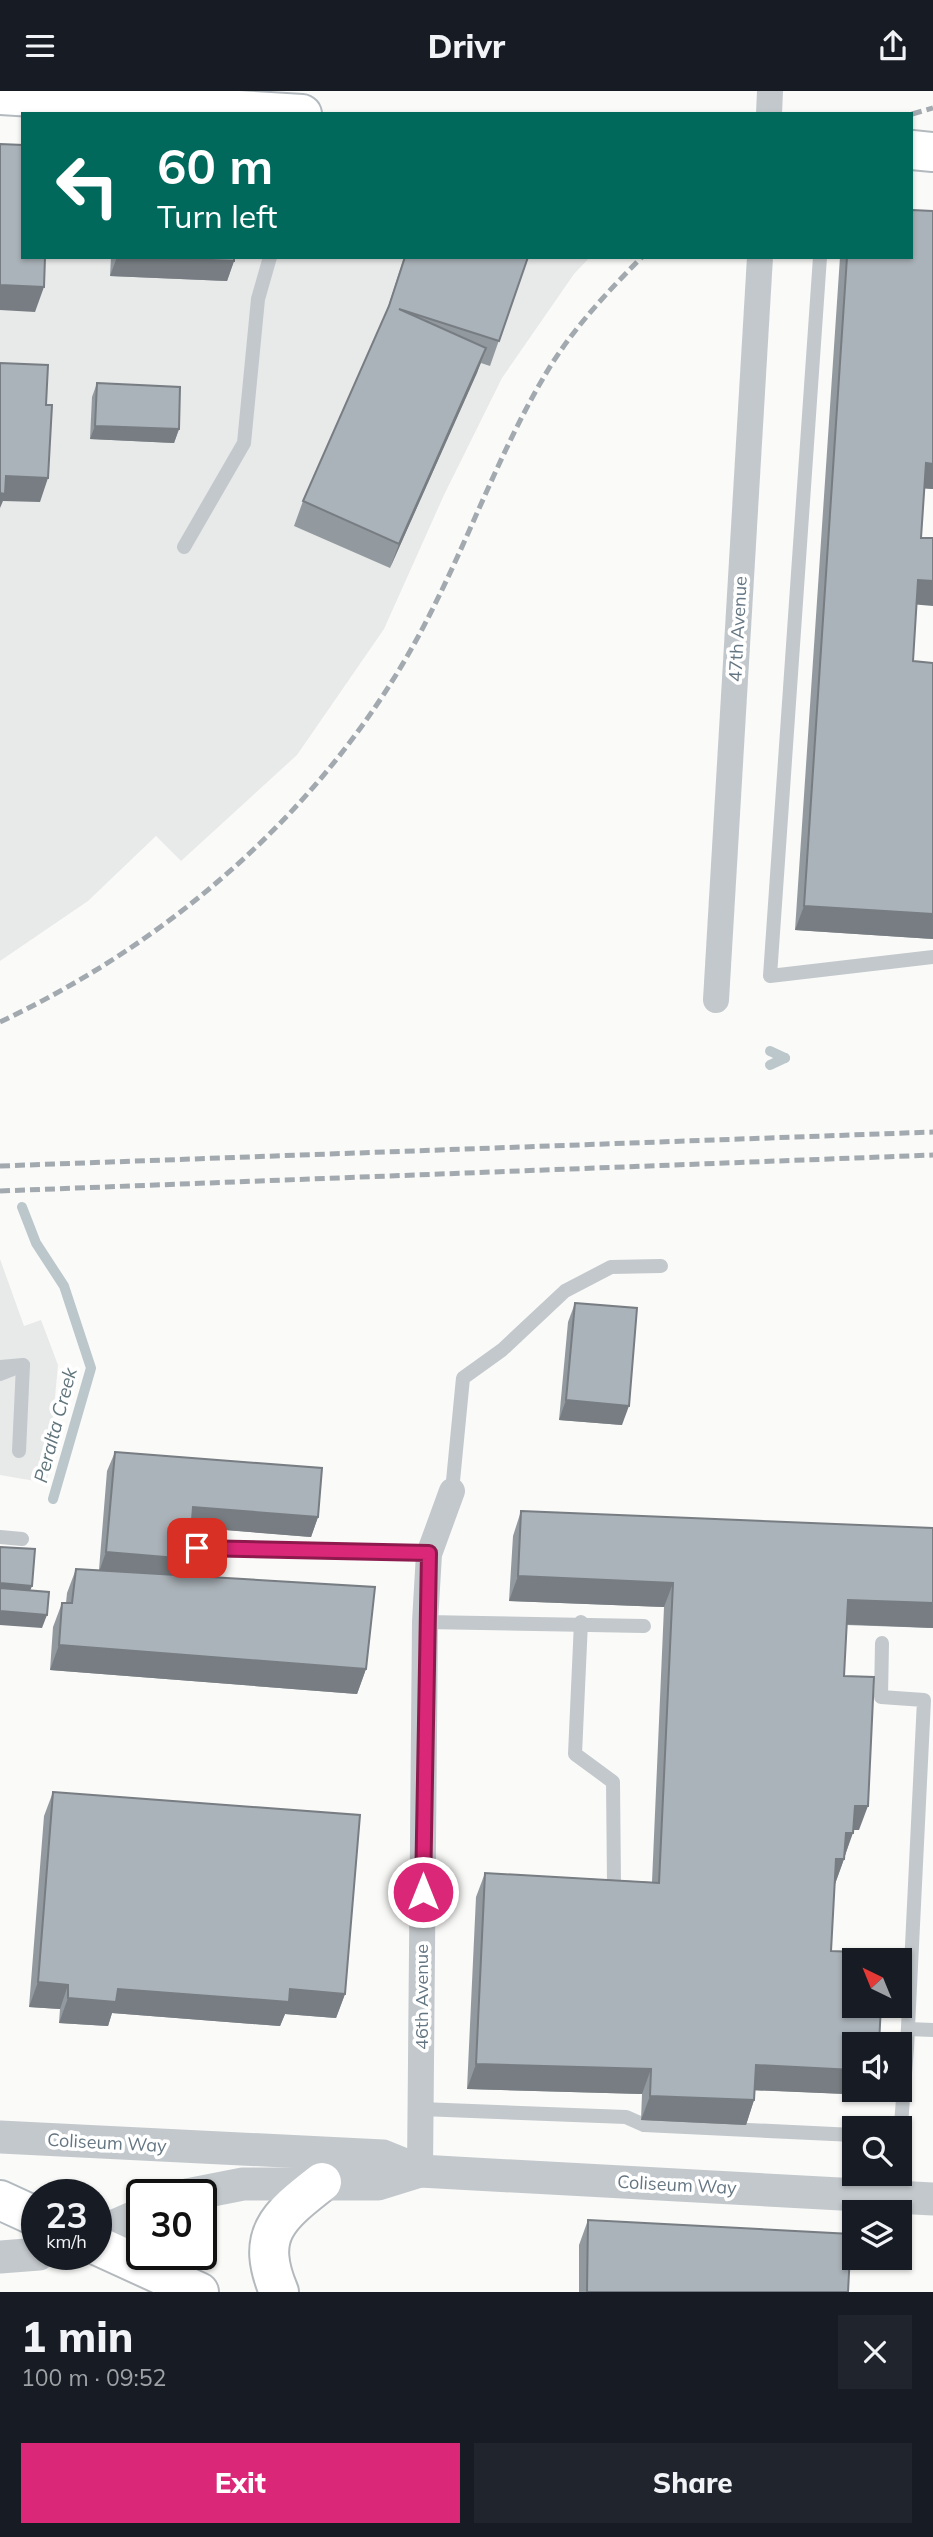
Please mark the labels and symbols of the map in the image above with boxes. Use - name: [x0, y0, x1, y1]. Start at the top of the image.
- street label: 47th Avenue: [723, 576, 752, 682]
- water label: Peralta Creek: [28, 1364, 82, 1485]
- pin: [167, 1518, 227, 1578]
- position arrow: [386, 1855, 460, 1929]
- street label: 46th Avenue: [410, 1944, 433, 2050]
- north arrow: [842, 1948, 912, 2018]
- street label: Coliseum Way: [47, 2128, 168, 2157]
- street label: Coliseum Way: [617, 2170, 738, 2199]
- speed limit sign: 30: [126, 2179, 217, 2270]

